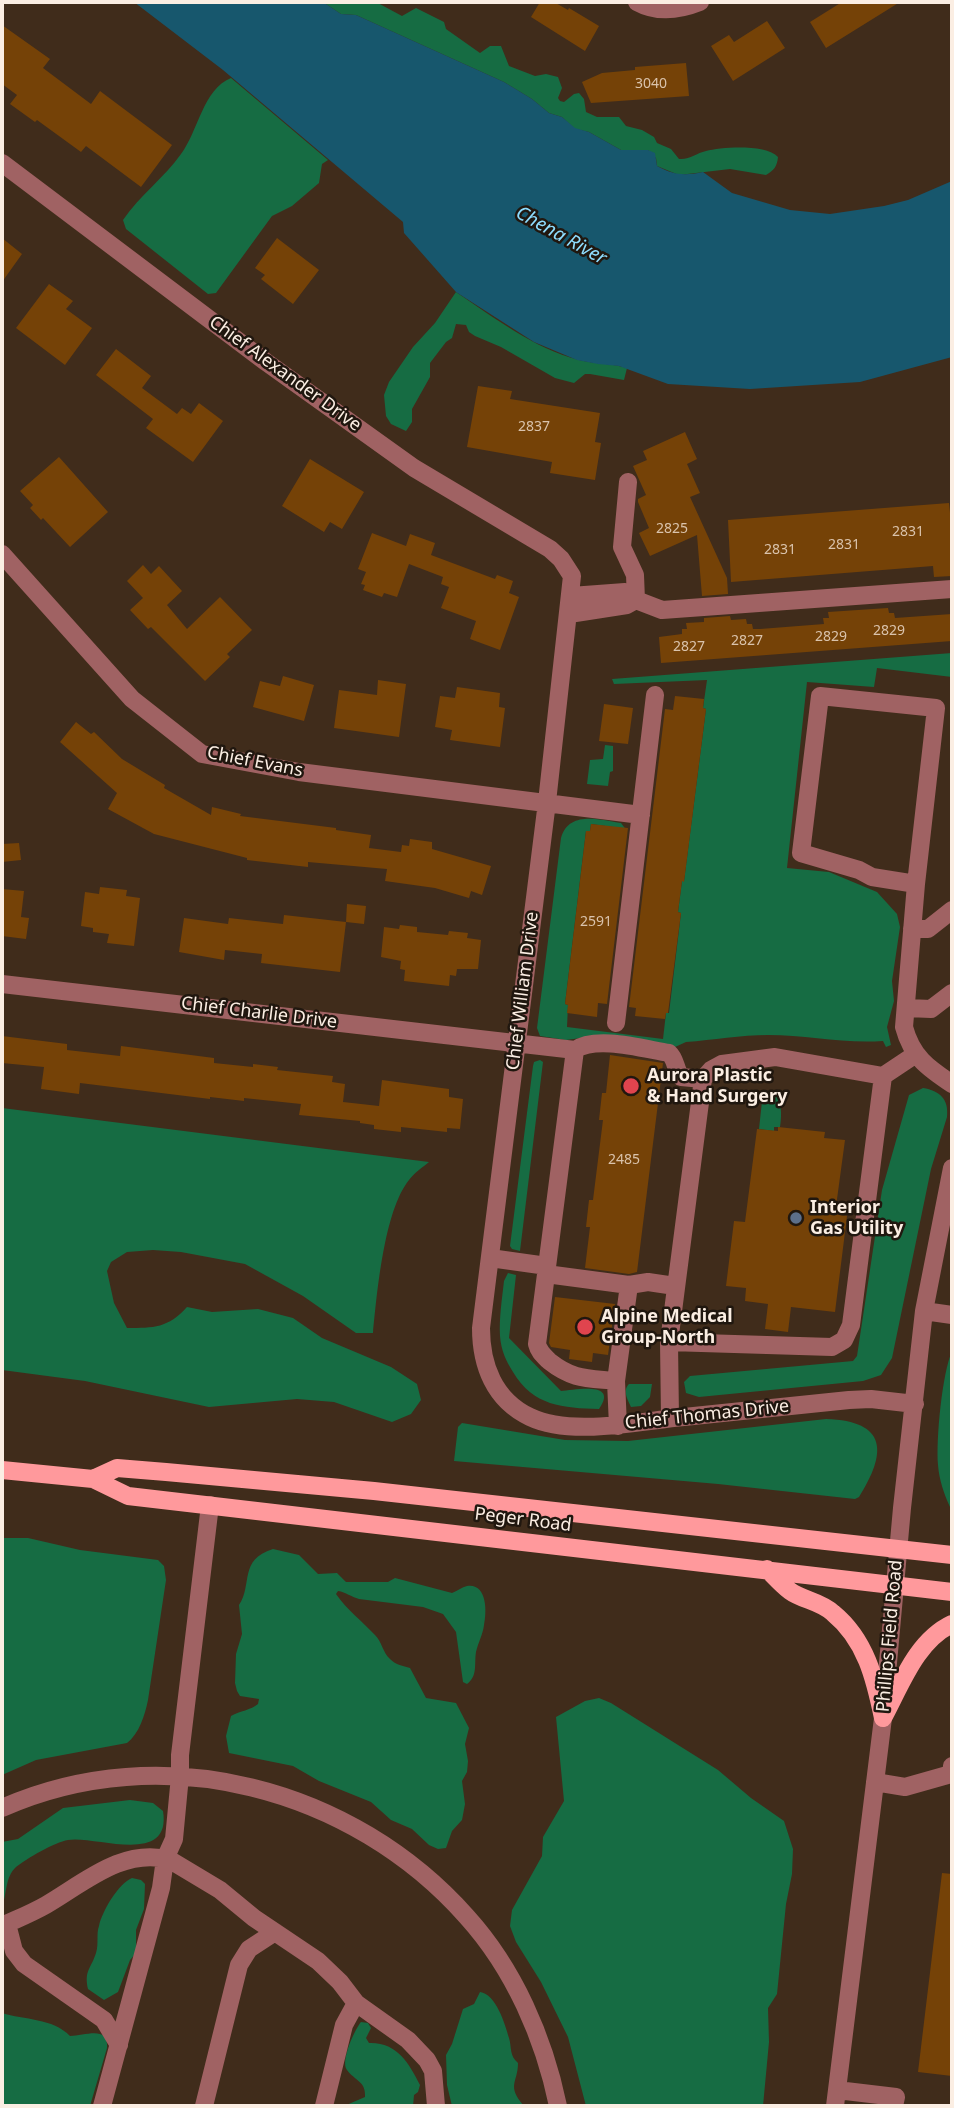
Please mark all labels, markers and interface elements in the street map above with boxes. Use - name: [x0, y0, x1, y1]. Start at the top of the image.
- house number: 3040: [635, 76, 667, 92]
- water label: Chena River: [512, 202, 610, 270]
- street label: Chief Alexander Drive: [205, 312, 365, 436]
- house number: 2837: [518, 419, 550, 435]
- house number: 2825: [656, 521, 688, 537]
- house number: 2831: [892, 524, 924, 540]
- house number: 2831: [828, 537, 860, 553]
- house number: 2831: [764, 542, 796, 558]
- house number: 2829: [873, 623, 905, 639]
- house number: 2829: [815, 629, 847, 645]
- house number: 2827: [731, 633, 763, 649]
- house number: 2827: [673, 639, 705, 655]
- street label: Chief Evans: [205, 742, 305, 782]
- street label: Chief William Drive: [503, 910, 543, 1072]
- house number: 2591: [580, 914, 612, 930]
- street label: Chief Charlie Drive: [180, 993, 338, 1033]
- place label: Aurora Plastic & Hand Surgery: [647, 1065, 787, 1108]
- marker: Aurora Plastic & Hand Surgery: [621, 1076, 641, 1096]
- house number: 2485: [608, 1152, 640, 1168]
- place label: Interior Gas Utility: [810, 1197, 903, 1240]
- marker: Interior Gas Utility: [788, 1210, 804, 1226]
- place label: Alpine Medical Group-North: [601, 1306, 733, 1348]
- marker: Alpine Medical Group-North: [575, 1317, 595, 1337]
- street label: Chief Thomas Drive: [624, 1396, 790, 1434]
- street label: Peger Road: [473, 1503, 573, 1537]
- street label: Phillips Field Road: [873, 1559, 907, 1713]

